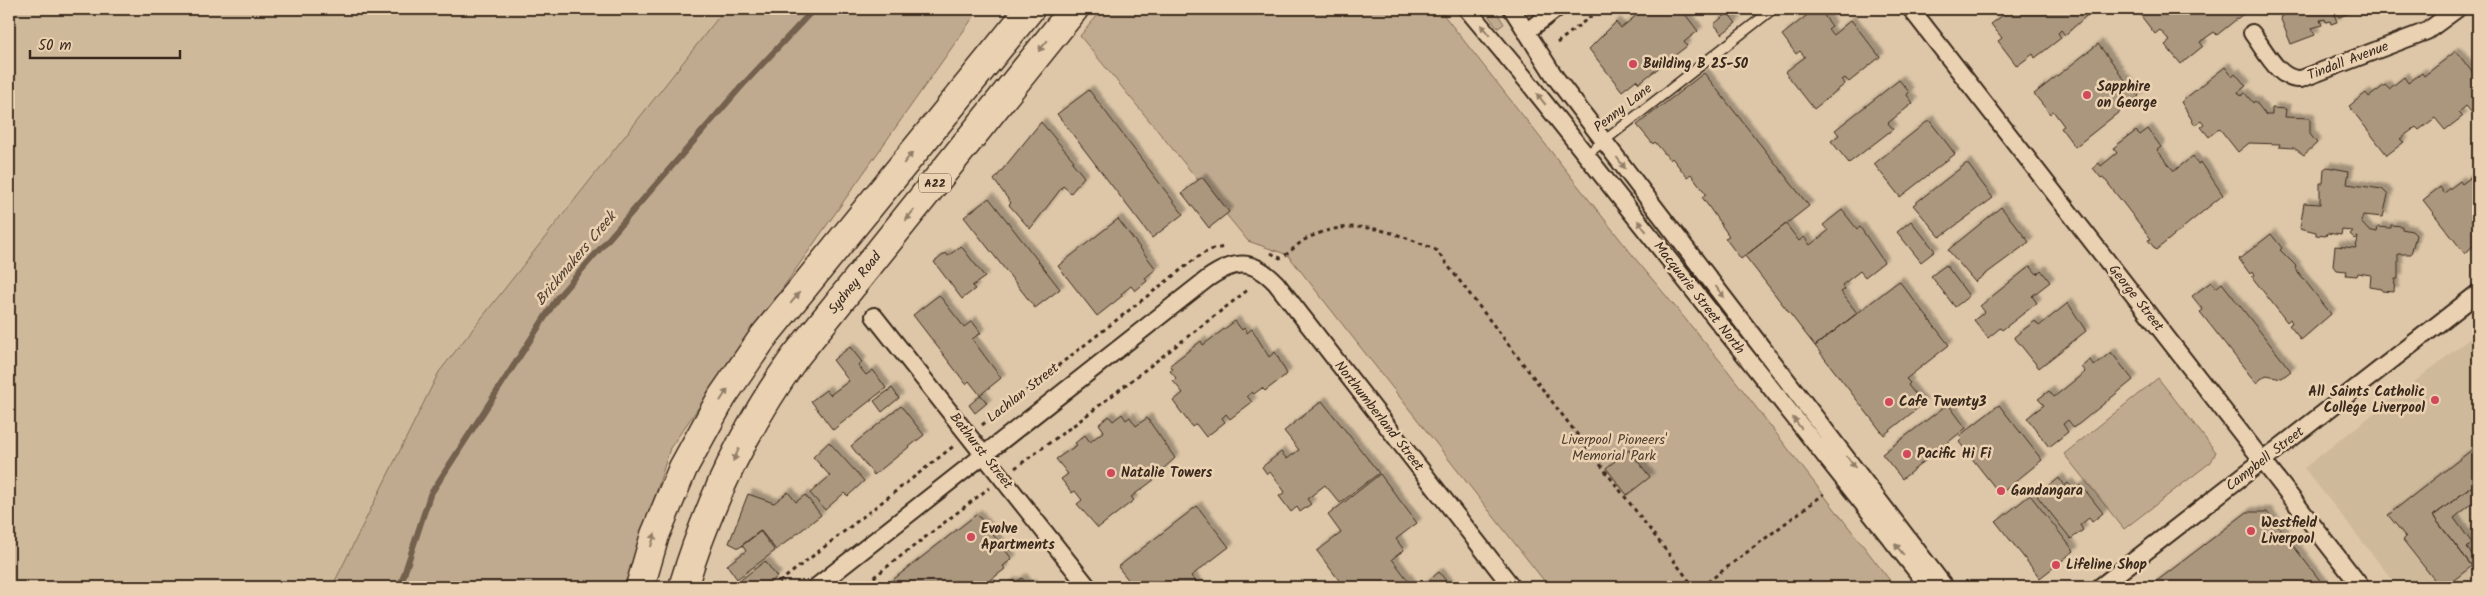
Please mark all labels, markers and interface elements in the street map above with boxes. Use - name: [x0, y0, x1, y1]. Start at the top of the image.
- one-way arrow: [1479, 24, 1490, 37]
- scale bar: [30, 28, 180, 60]
- text: 50 m: [38, 34, 72, 58]
- street label: Tindall Avenue: [2304, 35, 2393, 87]
- one-way arrow: [1038, 40, 1049, 53]
- place label: Building B 25-50: [1643, 53, 1749, 75]
- marker: Building B 25-50: [1627, 58, 1639, 70]
- place label: Sapphire on George: [2097, 76, 2157, 114]
- street label: Penny Lane: [1589, 78, 1657, 138]
- marker: Sapphire on George: [2081, 89, 2093, 101]
- one-way arrow: [1536, 93, 1547, 106]
- one-way arrow: [903, 152, 914, 165]
- one-way arrow: [1616, 156, 1626, 170]
- road number: A22: [919, 174, 951, 192]
- water label: Brickmakers Creek: [529, 205, 624, 311]
- one-way arrow: [904, 208, 915, 221]
- one-way arrow: [1637, 220, 1648, 233]
- street label: Macquarie Street North: [1648, 237, 1750, 359]
- street label: Sydney Road: [823, 246, 888, 319]
- street label: George Street: [2103, 260, 2170, 337]
- one-way arrow: [1714, 285, 1725, 298]
- one-way arrow: [790, 292, 801, 305]
- street label: Northumberland Street: [1329, 356, 1430, 476]
- street label: Lachlan Street: [982, 357, 1064, 428]
- place label: All Saints Catholic College Liverpool: [2308, 381, 2425, 419]
- one-way arrow: [719, 388, 729, 401]
- place label: Cafe Twenty3: [1899, 391, 1987, 413]
- marker: All Saints Catholic College Liverpool: [2429, 394, 2441, 406]
- marker: Cafe Twenty3: [1883, 396, 1895, 408]
- street label: Bathurst Street: [944, 408, 1018, 495]
- one-way arrow: [1792, 416, 1802, 430]
- street label: Campbell Street: [2221, 421, 2309, 497]
- park label: Liverpool Pioneers' Memorial Park: [1561, 429, 1668, 467]
- place label: Pacific Hi Fi: [1917, 443, 1992, 465]
- one-way arrow: [731, 448, 739, 462]
- marker: Pacific Hi Fi: [1901, 448, 1913, 460]
- one-way arrow: [1845, 455, 1856, 468]
- place label: Natalie Towers: [1121, 462, 1213, 484]
- marker: Natalie Towers: [1105, 467, 1117, 479]
- place label: Gandangara: [2011, 480, 2083, 502]
- marker: Gandangara: [1995, 485, 2007, 497]
- place label: Westfield Liverpool: [2261, 512, 2317, 550]
- place label: Evolve Apartments: [981, 518, 1055, 556]
- marker: Westfield Liverpool: [2245, 525, 2257, 537]
- marker: Evolve Apartments: [965, 531, 977, 543]
- one-way arrow: [650, 533, 658, 548]
- one-way arrow: [1893, 543, 1904, 556]
- place label: Lifeline Shop: [2066, 554, 2148, 576]
- marker: Lifeline Shop: [2050, 559, 2062, 571]

